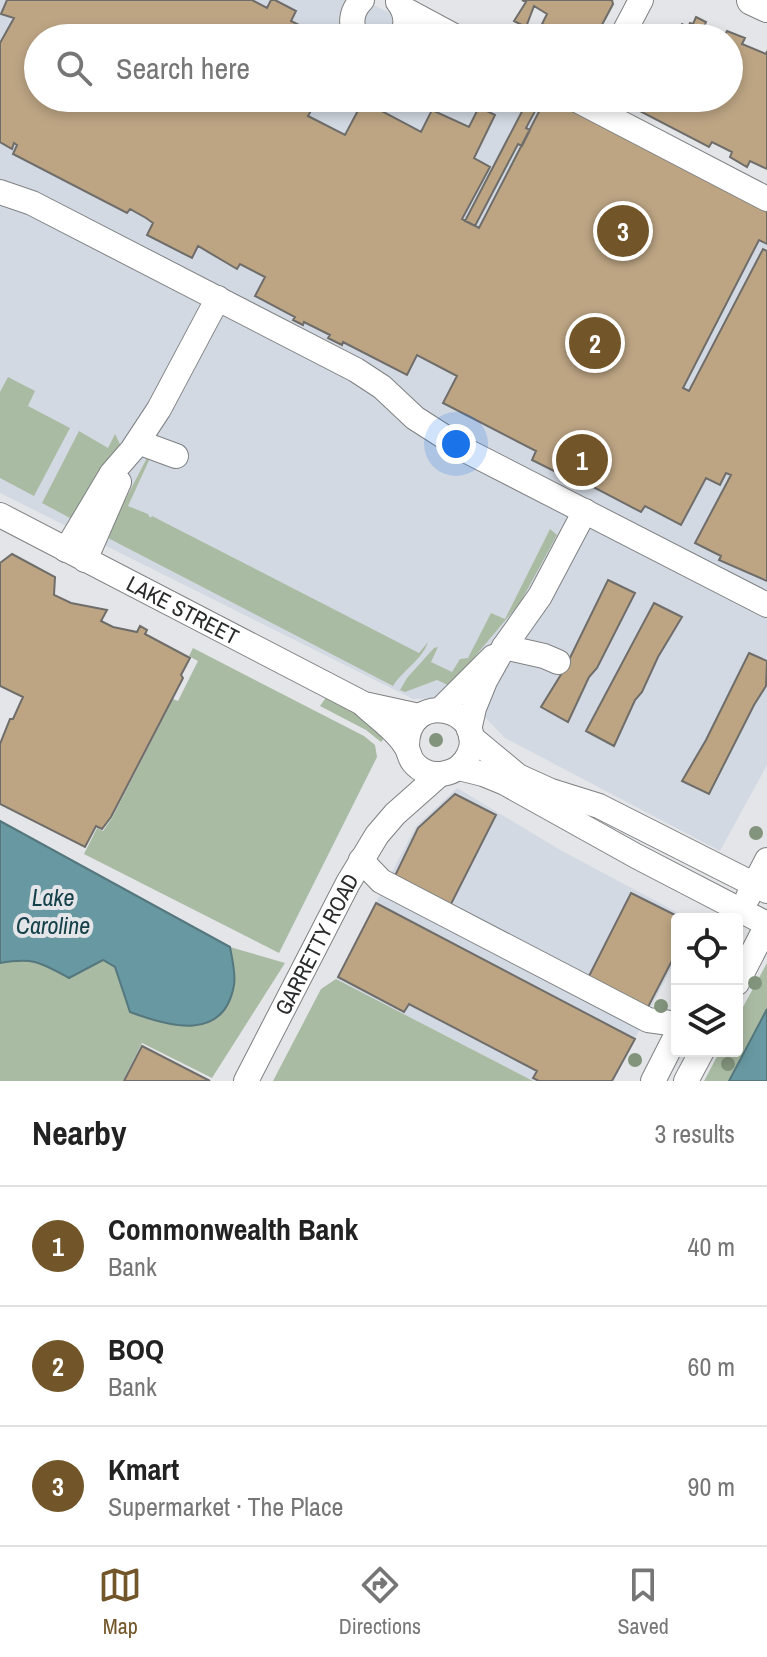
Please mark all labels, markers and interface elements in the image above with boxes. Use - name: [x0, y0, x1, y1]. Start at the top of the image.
- search box: [24, 24, 743, 112]
- icon: search: [52, 46, 96, 90]
- text: Search here: [116, 48, 250, 88]
- pin: 3: [597, 201, 649, 261]
- pin: 2: [569, 313, 621, 373]
- your location: [436, 424, 476, 464]
- pin: 1: [556, 430, 608, 490]
- street label: LAKE STREET: [122, 568, 244, 651]
- street label: GARRETTY ROAD: [268, 868, 365, 1020]
- water label: Lake Caroline: [16, 881, 90, 941]
- map controls: [671, 913, 743, 1057]
- button: locate: [671, 913, 743, 985]
- button: layers: [671, 985, 743, 1057]
- text: Nearby: [32, 1110, 127, 1156]
- text: 3 results: [654, 1116, 735, 1151]
- text: Commonwealth Bank: [108, 1209, 358, 1249]
- text: 1: [52, 1229, 64, 1264]
- text: 40 m: [688, 1229, 735, 1264]
- text: Bank: [108, 1249, 157, 1284]
- text: BOQ: [108, 1329, 164, 1369]
- text: 2: [52, 1349, 64, 1384]
- text: 60 m: [688, 1349, 735, 1384]
- text: Bank: [108, 1369, 157, 1404]
- text: Kmart: [108, 1449, 179, 1489]
- text: 3: [52, 1469, 64, 1504]
- text: 90 m: [688, 1469, 735, 1504]
- text: Supermarket · The Place: [108, 1489, 343, 1524]
- tab: Map: [98, 1563, 142, 1641]
- tab: Directions: [339, 1563, 421, 1641]
- tab: Saved: [618, 1563, 669, 1641]

